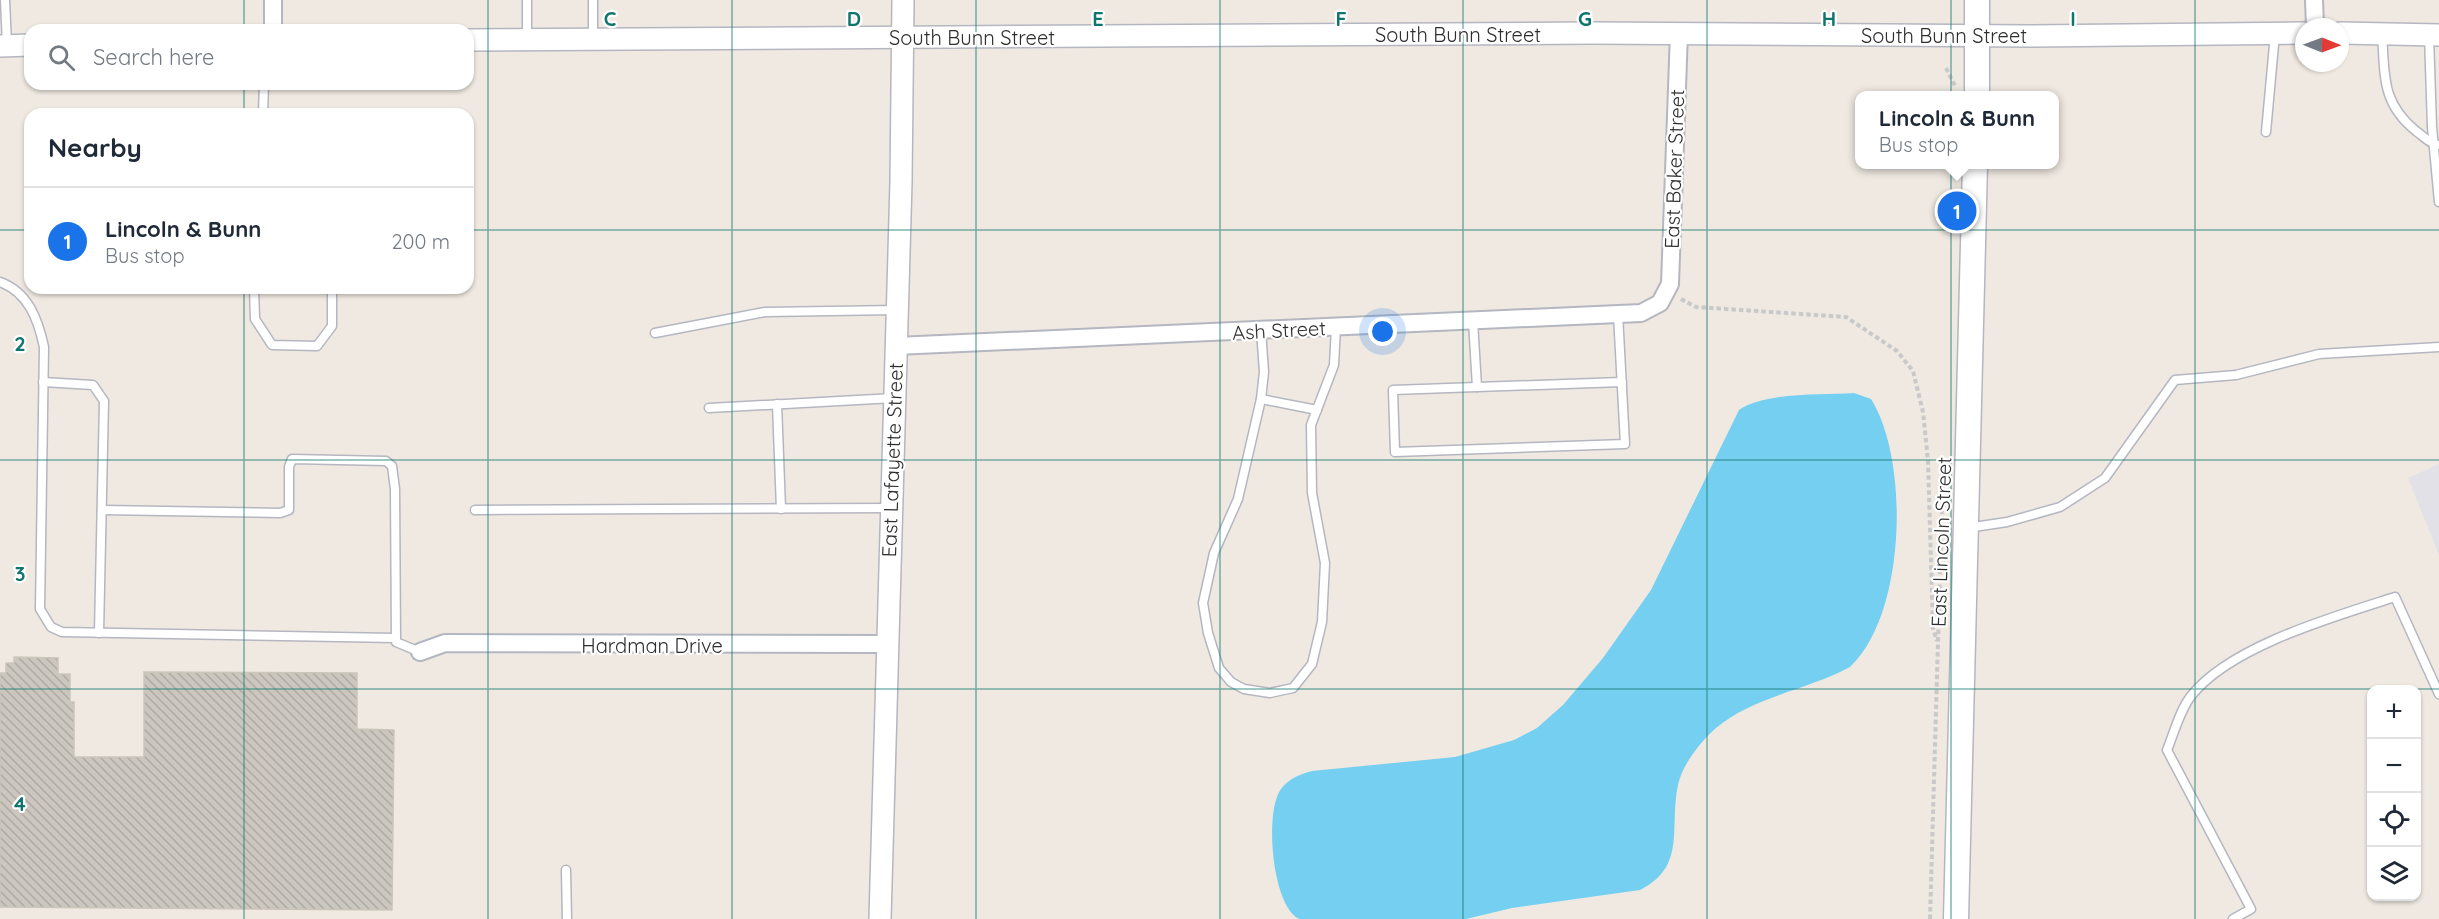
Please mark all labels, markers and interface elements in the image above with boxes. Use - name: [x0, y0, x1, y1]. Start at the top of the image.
- text: C: [604, 6, 617, 31]
- text: D: [847, 6, 861, 31]
- text: E: [1092, 6, 1104, 31]
- text: F: [1335, 6, 1347, 31]
- text: G: [1578, 6, 1592, 31]
- text: H: [1822, 6, 1836, 31]
- text: I: [2070, 6, 2076, 31]
- north arrow: [2295, 18, 2349, 72]
- street label: South Bunn Street: [1375, 22, 1541, 47]
- street label: South Bunn Street: [1861, 23, 2027, 48]
- search box: [24, 24, 474, 90]
- street label: South Bunn Street: [889, 25, 1055, 50]
- icon: search: [45, 41, 78, 74]
- text: Search here: [93, 43, 214, 71]
- street label: East Baker Street: [1659, 89, 1689, 249]
- popup: [1855, 91, 2059, 169]
- text: Lincoln & Bunn: [1879, 104, 2035, 132]
- text: Nearby: [48, 131, 142, 164]
- text: Bus stop: [1879, 132, 1958, 157]
- pin: 1: [1938, 188, 1976, 234]
- text: Lincoln & Bunn: [105, 215, 261, 243]
- text: 1: [64, 229, 71, 254]
- text: 200 m: [391, 229, 450, 254]
- text: Bus stop: [105, 243, 185, 268]
- street label: Ash Street: [1232, 315, 1327, 345]
- your location: [1368, 317, 1397, 346]
- text: 2: [14, 331, 26, 356]
- street label: East Lafayette Street: [876, 362, 908, 558]
- street label: East Lincoln Street: [1926, 456, 1956, 628]
- text: 3: [15, 561, 25, 586]
- street label: Hardman Drive: [581, 633, 723, 658]
- map controls: [2367, 685, 2421, 901]
- button: +: [2367, 685, 2421, 739]
- button: −: [2367, 739, 2421, 793]
- text: 4: [14, 791, 26, 816]
- button: locate: [2367, 793, 2421, 847]
- button: layers: [2367, 847, 2421, 901]

